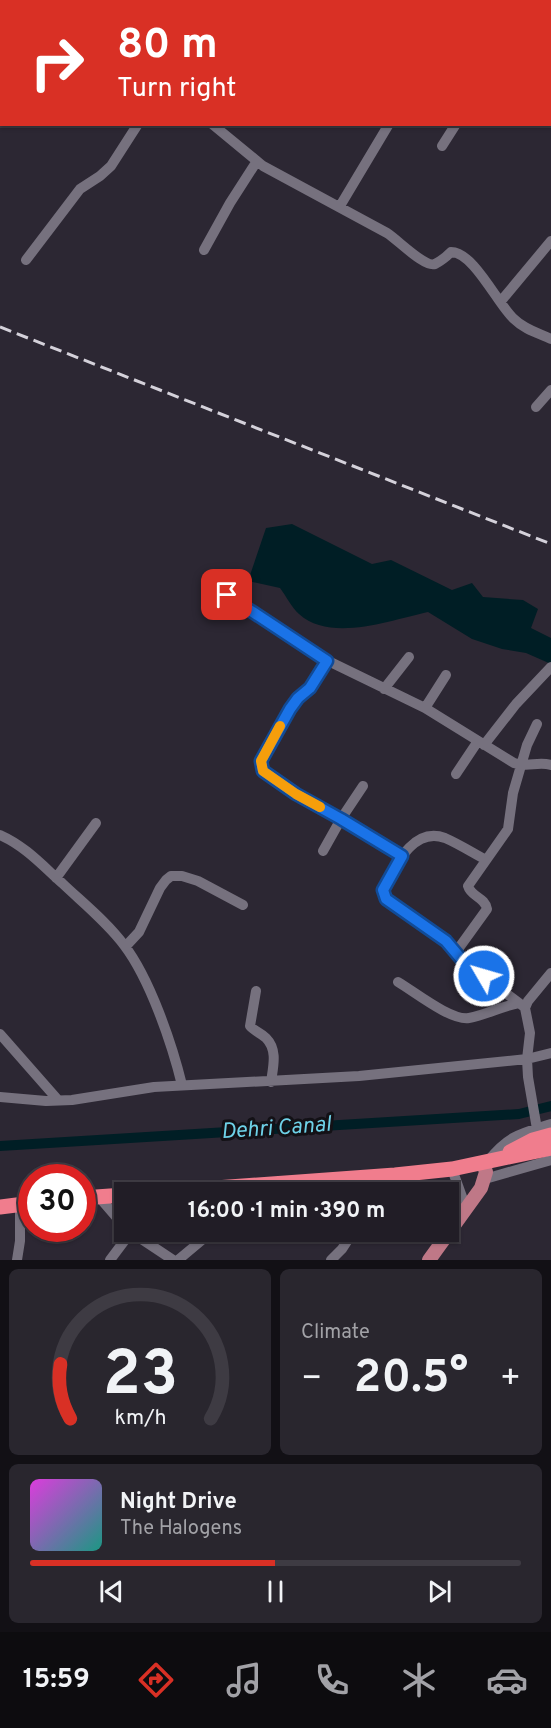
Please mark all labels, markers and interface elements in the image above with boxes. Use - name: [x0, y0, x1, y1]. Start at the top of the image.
- text: 80 m: [117, 20, 218, 73]
- icon: right: [18, 24, 96, 102]
- text: Turn right: [117, 72, 236, 106]
- pin: [201, 569, 252, 620]
- icon: arrive: [210, 578, 243, 611]
- position arrow: [452, 944, 516, 1008]
- water label: Dehri Canal: [220, 1112, 333, 1146]
- speed limit sign: 30: [18, 1164, 96, 1242]
- text: 16:00 · 1 min · 390 m: [188, 1198, 385, 1225]
- text: Climate: [301, 1320, 370, 1346]
- text: 23: [102, 1338, 178, 1417]
- text: 20.5°: [354, 1351, 468, 1408]
- text: −: [301, 1359, 322, 1401]
- text: +: [500, 1359, 521, 1401]
- text: km/h: [114, 1405, 166, 1432]
- text: Night Drive: [120, 1489, 237, 1516]
- text: The Halogens: [120, 1516, 242, 1542]
- icon: previous: [95, 1575, 128, 1608]
- icon: pause: [259, 1575, 292, 1608]
- icon: next: [423, 1575, 456, 1608]
- icon: directions: [135, 1659, 177, 1701]
- icon: music: [223, 1659, 265, 1701]
- icon: phone: [311, 1659, 353, 1701]
- icon: climate: [398, 1659, 440, 1701]
- icon: car: [486, 1659, 528, 1701]
- text: 15:59: [23, 1663, 90, 1697]

